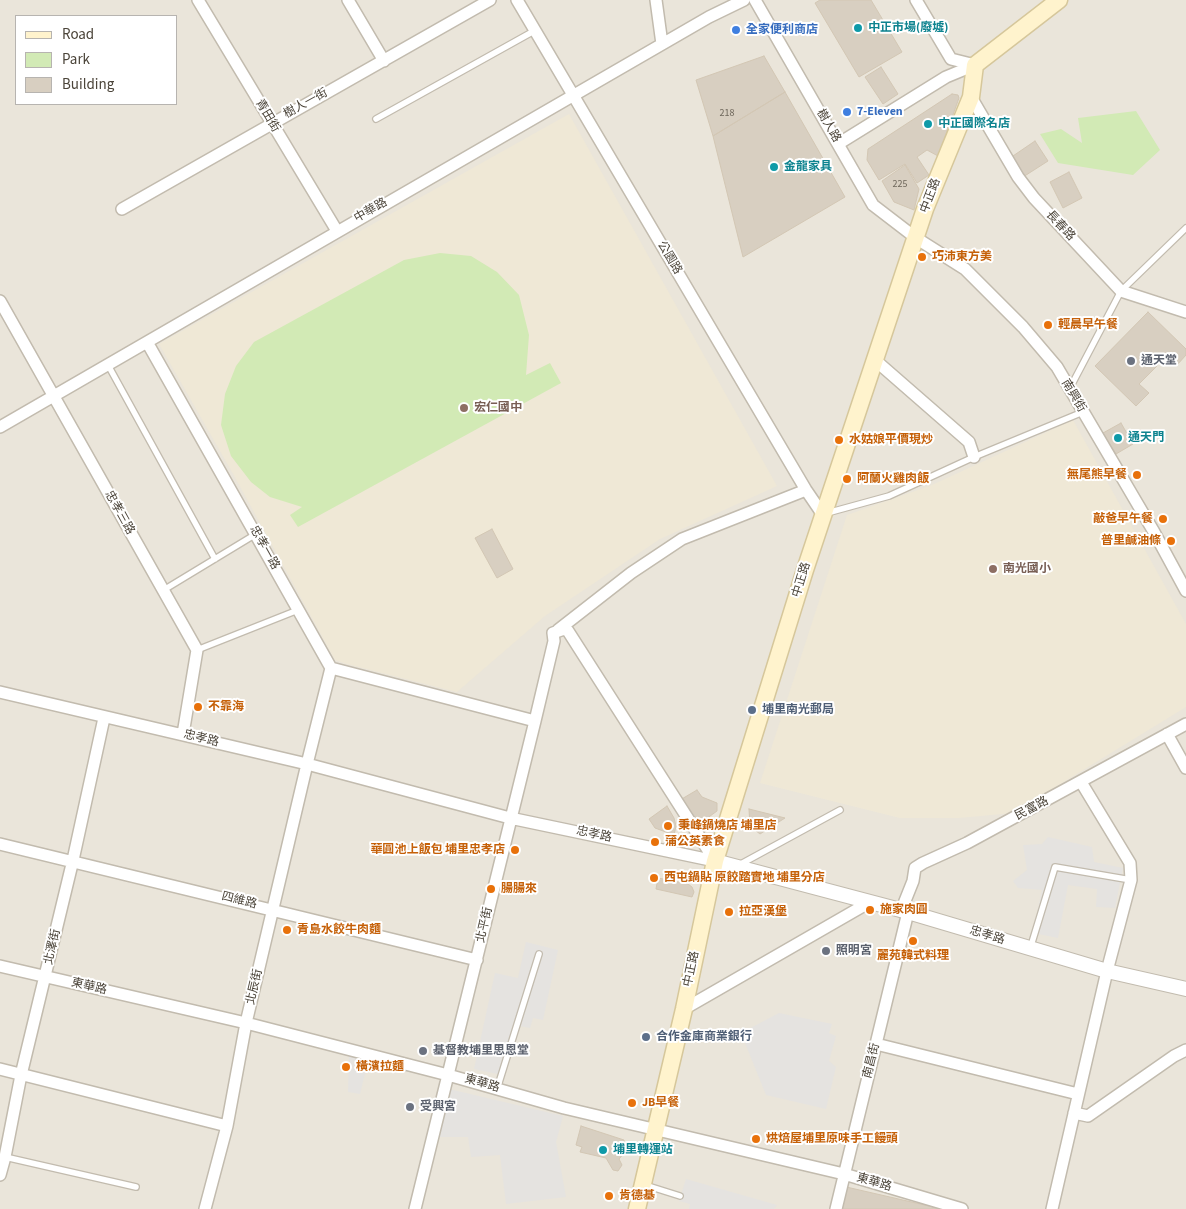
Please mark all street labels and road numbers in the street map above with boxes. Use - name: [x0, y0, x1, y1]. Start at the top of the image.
- street label: 樹人一街: [282, 86, 330, 122]
- street label: 青田街: [252, 97, 282, 135]
- street label: 樹人路: [813, 107, 843, 145]
- street label: 中正路: [918, 177, 944, 215]
- street label: 中華路: [352, 196, 390, 226]
- street label: 長春路: [1042, 208, 1078, 244]
- street label: 公園路: [654, 239, 684, 277]
- street label: 南興街: [1058, 377, 1088, 415]
- street label: 忠孝三路: [101, 489, 137, 537]
- street label: 忠孝一路: [246, 524, 282, 572]
- street label: 中正路: [790, 561, 814, 599]
- street label: 忠孝路: [182, 728, 220, 750]
- street label: 民富路: [1013, 794, 1051, 824]
- street label: 忠孝路: [575, 824, 613, 846]
- street label: 四維路: [220, 890, 258, 912]
- street label: 北平街: [474, 906, 496, 944]
- street label: 忠孝路: [968, 924, 1006, 948]
- street label: 北澤街: [42, 928, 64, 966]
- street label: 中正路: [681, 950, 703, 988]
- street label: 北辰街: [244, 968, 266, 1006]
- street label: 東華路: [70, 976, 108, 998]
- street label: 南昌街: [861, 1042, 883, 1080]
- street label: 東華路: [463, 1072, 501, 1096]
- street label: 東華路: [855, 1171, 893, 1195]

